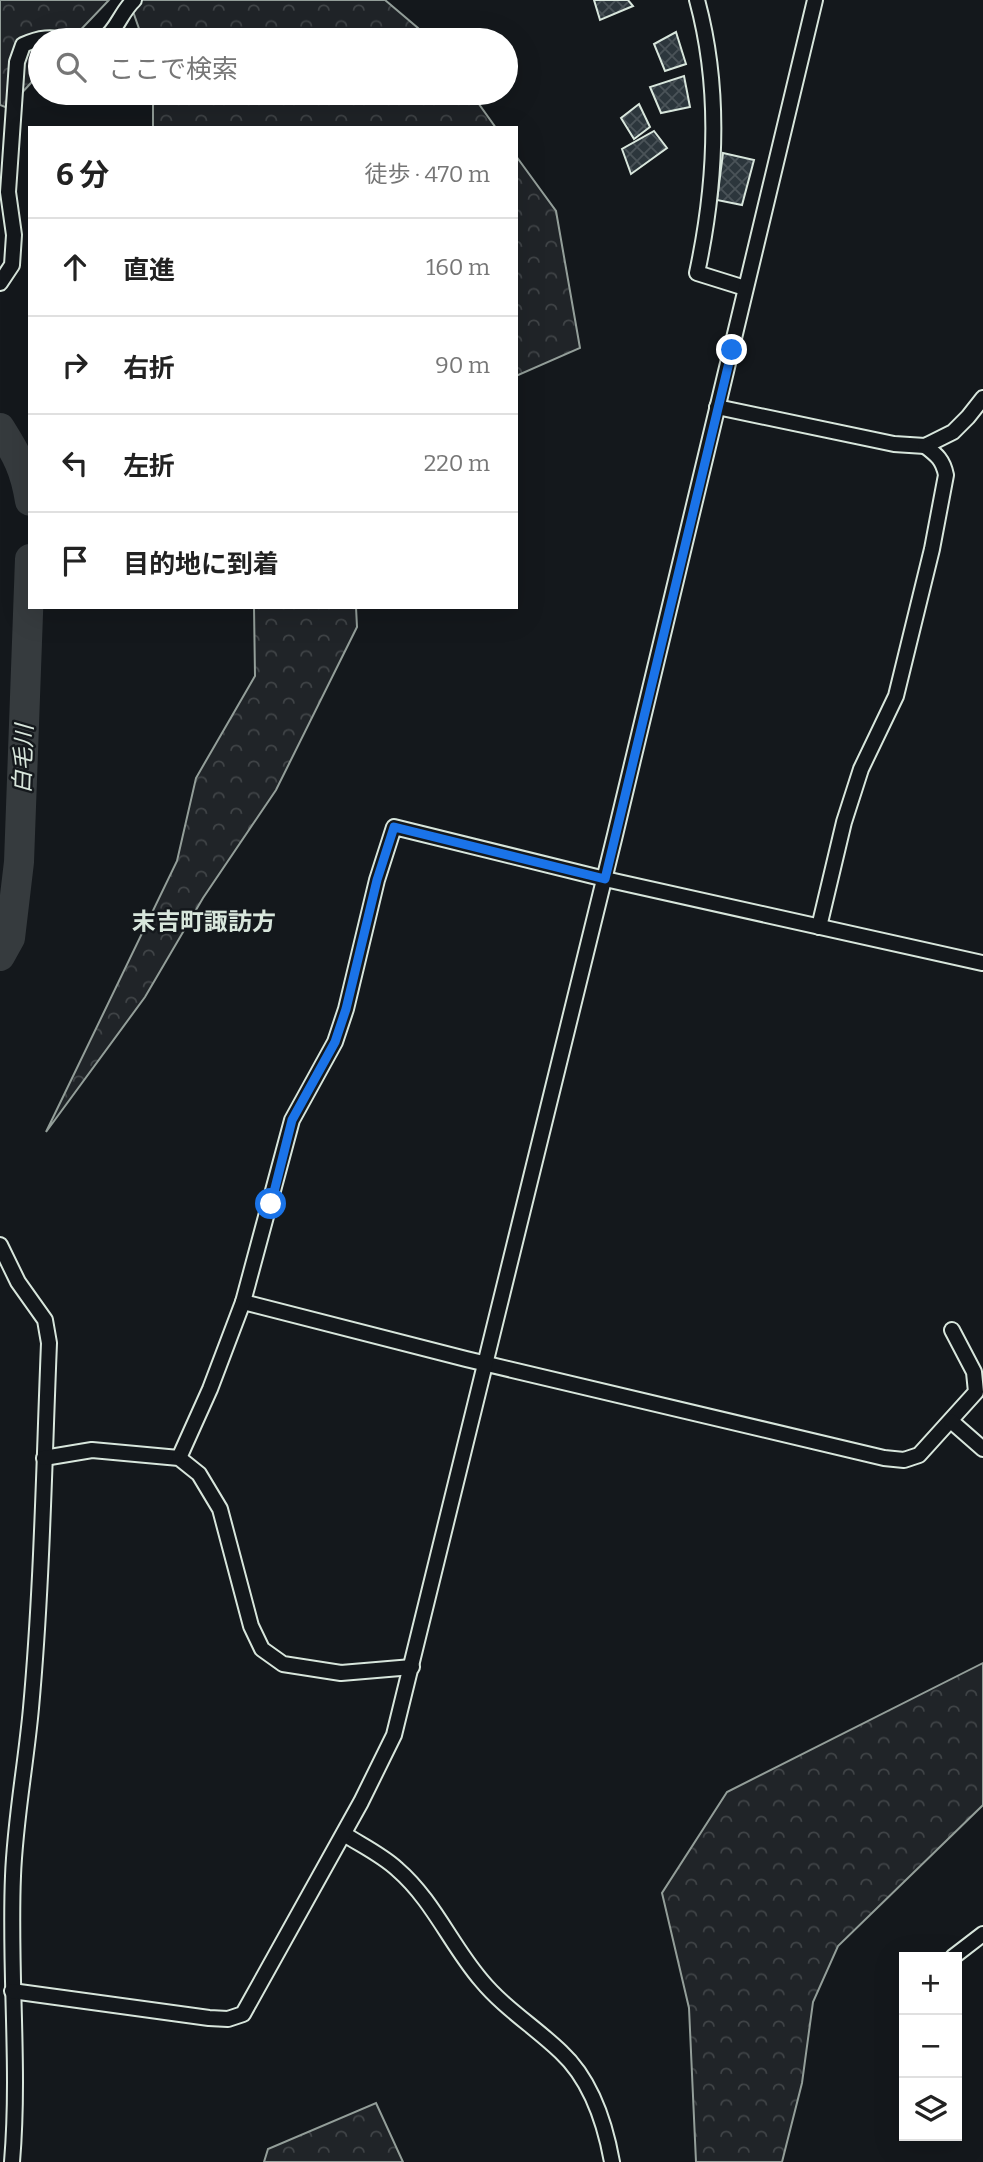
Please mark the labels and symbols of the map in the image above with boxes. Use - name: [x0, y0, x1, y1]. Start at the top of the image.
- route end: [716, 334, 747, 365]
- water label: 白毛川: [8, 721, 38, 794]
- district label: 末吉町諏訪方: [132, 908, 276, 936]
- route start: [255, 1188, 286, 1219]

